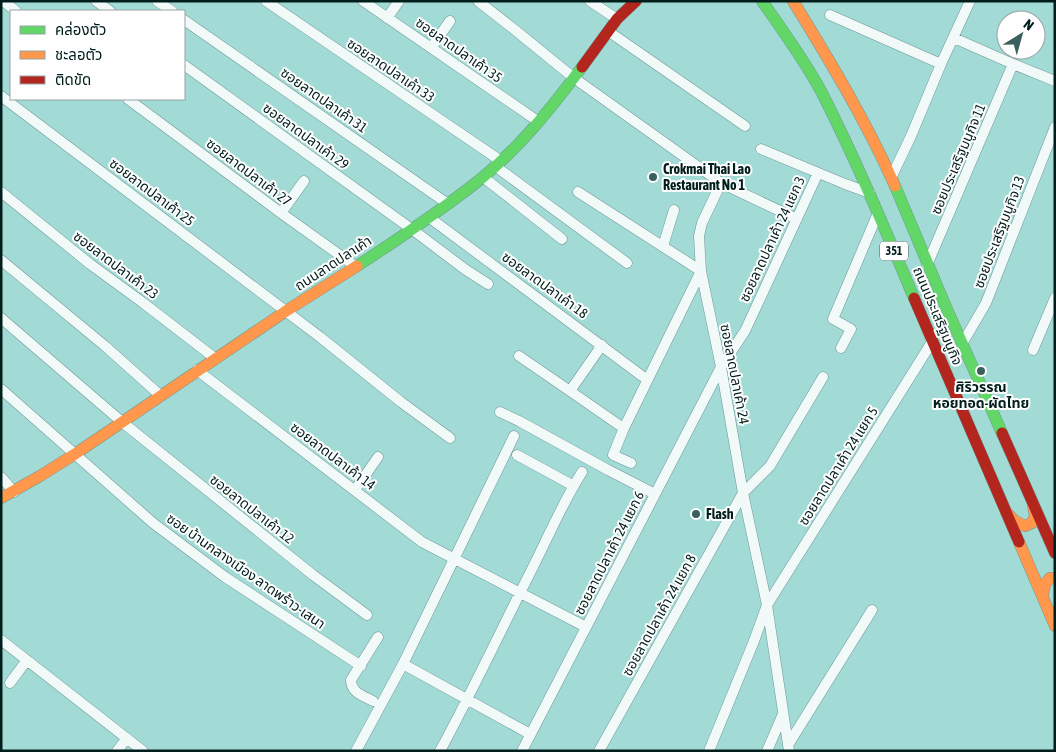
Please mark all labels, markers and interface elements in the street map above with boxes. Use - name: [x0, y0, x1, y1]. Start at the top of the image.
- legend: [10, 10, 185, 100]
- north arrow: [996, 10, 1046, 60]
- street label: ซอยลาดปลาเค้า 35: [413, 14, 505, 86]
- text: N: [1021, 16, 1037, 33]
- text: คล่องตัว: [55, 21, 106, 38]
- street label: ซอยลาดปลาเค้า 33: [344, 35, 438, 105]
- text: ชะลอตัว: [55, 46, 102, 63]
- street label: ซอยลาดปลาเค้า 31: [278, 64, 370, 136]
- text: ติดขัด: [55, 71, 91, 88]
- street label: ซอยลาดปลาเค้า 29: [260, 100, 352, 172]
- street label: ซอยประเสริฐมนูกิจ 11: [927, 101, 989, 217]
- street label: ซอยลาดปลาเค้า 27: [203, 135, 295, 209]
- street label: ซอยลาดปลาเค้า 25: [106, 155, 198, 229]
- place label: Crokmai Thai Lao Restaurant No 1: [663, 161, 751, 193]
- marker: Crokmai Thai Lao Restaurant No 1: [647, 171, 659, 183]
- street label: ซอยลาดปลาเค้า 24 แยก 3: [736, 174, 808, 304]
- street label: ซอยประเสริฐมนูกิจ 13: [970, 174, 1029, 291]
- street label: ซอยลาดปลาเค้า 23: [70, 228, 162, 302]
- street label: ถนนลาดปลาเค้า: [292, 232, 374, 294]
- road number: 351: [880, 242, 908, 260]
- street label: ซอยลาดปลาเค้า 18: [499, 249, 591, 322]
- street label: ถนนประเสริฐมนูกิจ: [909, 264, 966, 368]
- street label: ซอยลาดปลาเค้า 24: [717, 322, 753, 426]
- marker: ศิริวรรณ หอยทอด-ผัดไทย: [975, 365, 987, 377]
- place label: ศิริวรรณ หอยทอด-ผัดไทย: [933, 379, 1029, 411]
- street label: ซอยลาดปลาเค้า 24 แยก 5: [795, 404, 881, 528]
- street label: ซอยลาดปลาเค้า 14: [287, 419, 379, 493]
- street label: ซอยลาดปลาเค้า 12: [207, 471, 297, 547]
- street label: ซอยลาดปลาเค้า 24 แยก 6: [571, 488, 647, 617]
- place label: Flash: [706, 506, 734, 522]
- marker: Flash: [690, 508, 702, 520]
- street label: ซอย บ้านกลางเมือง ลาดพร้าว-เสนา: [164, 510, 328, 632]
- street label: ซอยลาดปลาเค้า 24 แยก 8: [619, 551, 699, 679]

